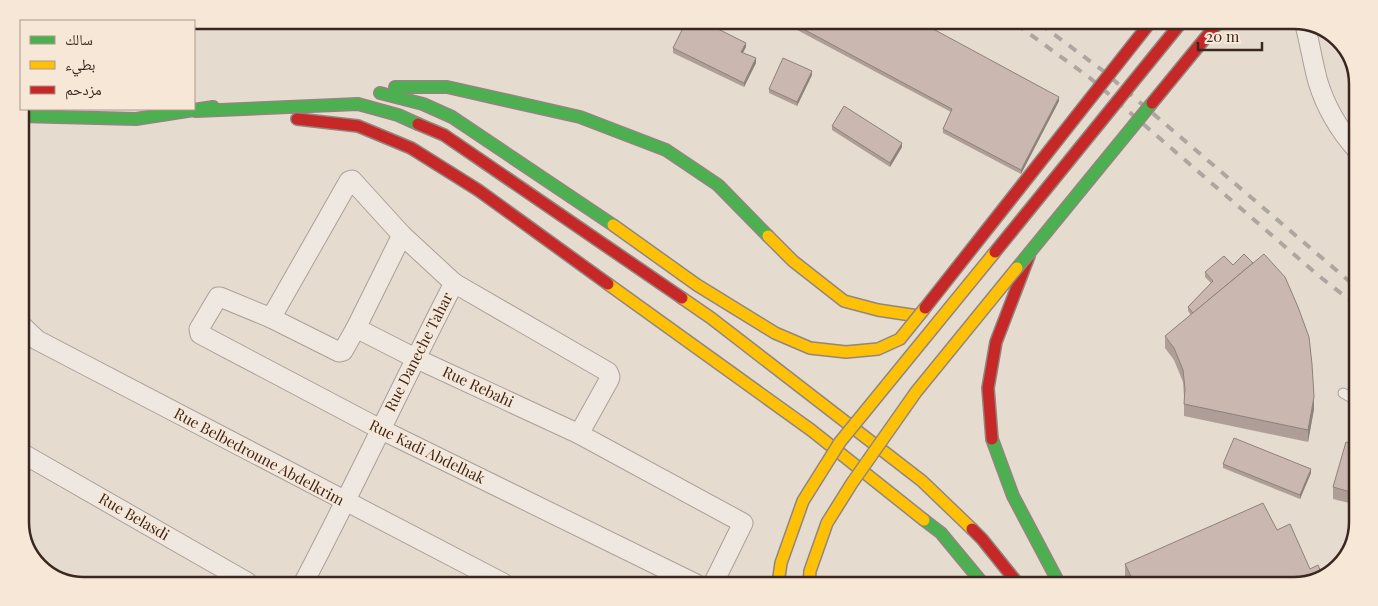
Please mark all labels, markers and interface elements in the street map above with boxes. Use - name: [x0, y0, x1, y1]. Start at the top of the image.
- legend: [20, 20, 195, 110]
- scale bar: [1198, 20, 1262, 52]
- text: 20 m: [1206, 26, 1240, 46]
- text: سالك: [65, 29, 93, 49]
- text: بطيء: [65, 54, 95, 77]
- text: مزدحم: [65, 79, 102, 100]
- street label: Rue Daneche Tahar: [379, 288, 457, 415]
- street label: Rue Rebahi: [440, 361, 518, 412]
- street label: Rue Belbedroune Abdelkrim: [171, 403, 349, 510]
- street label: Rue Kadi Abdelhak: [366, 414, 489, 488]
- street label: Rue Belasdi: [96, 488, 174, 545]

